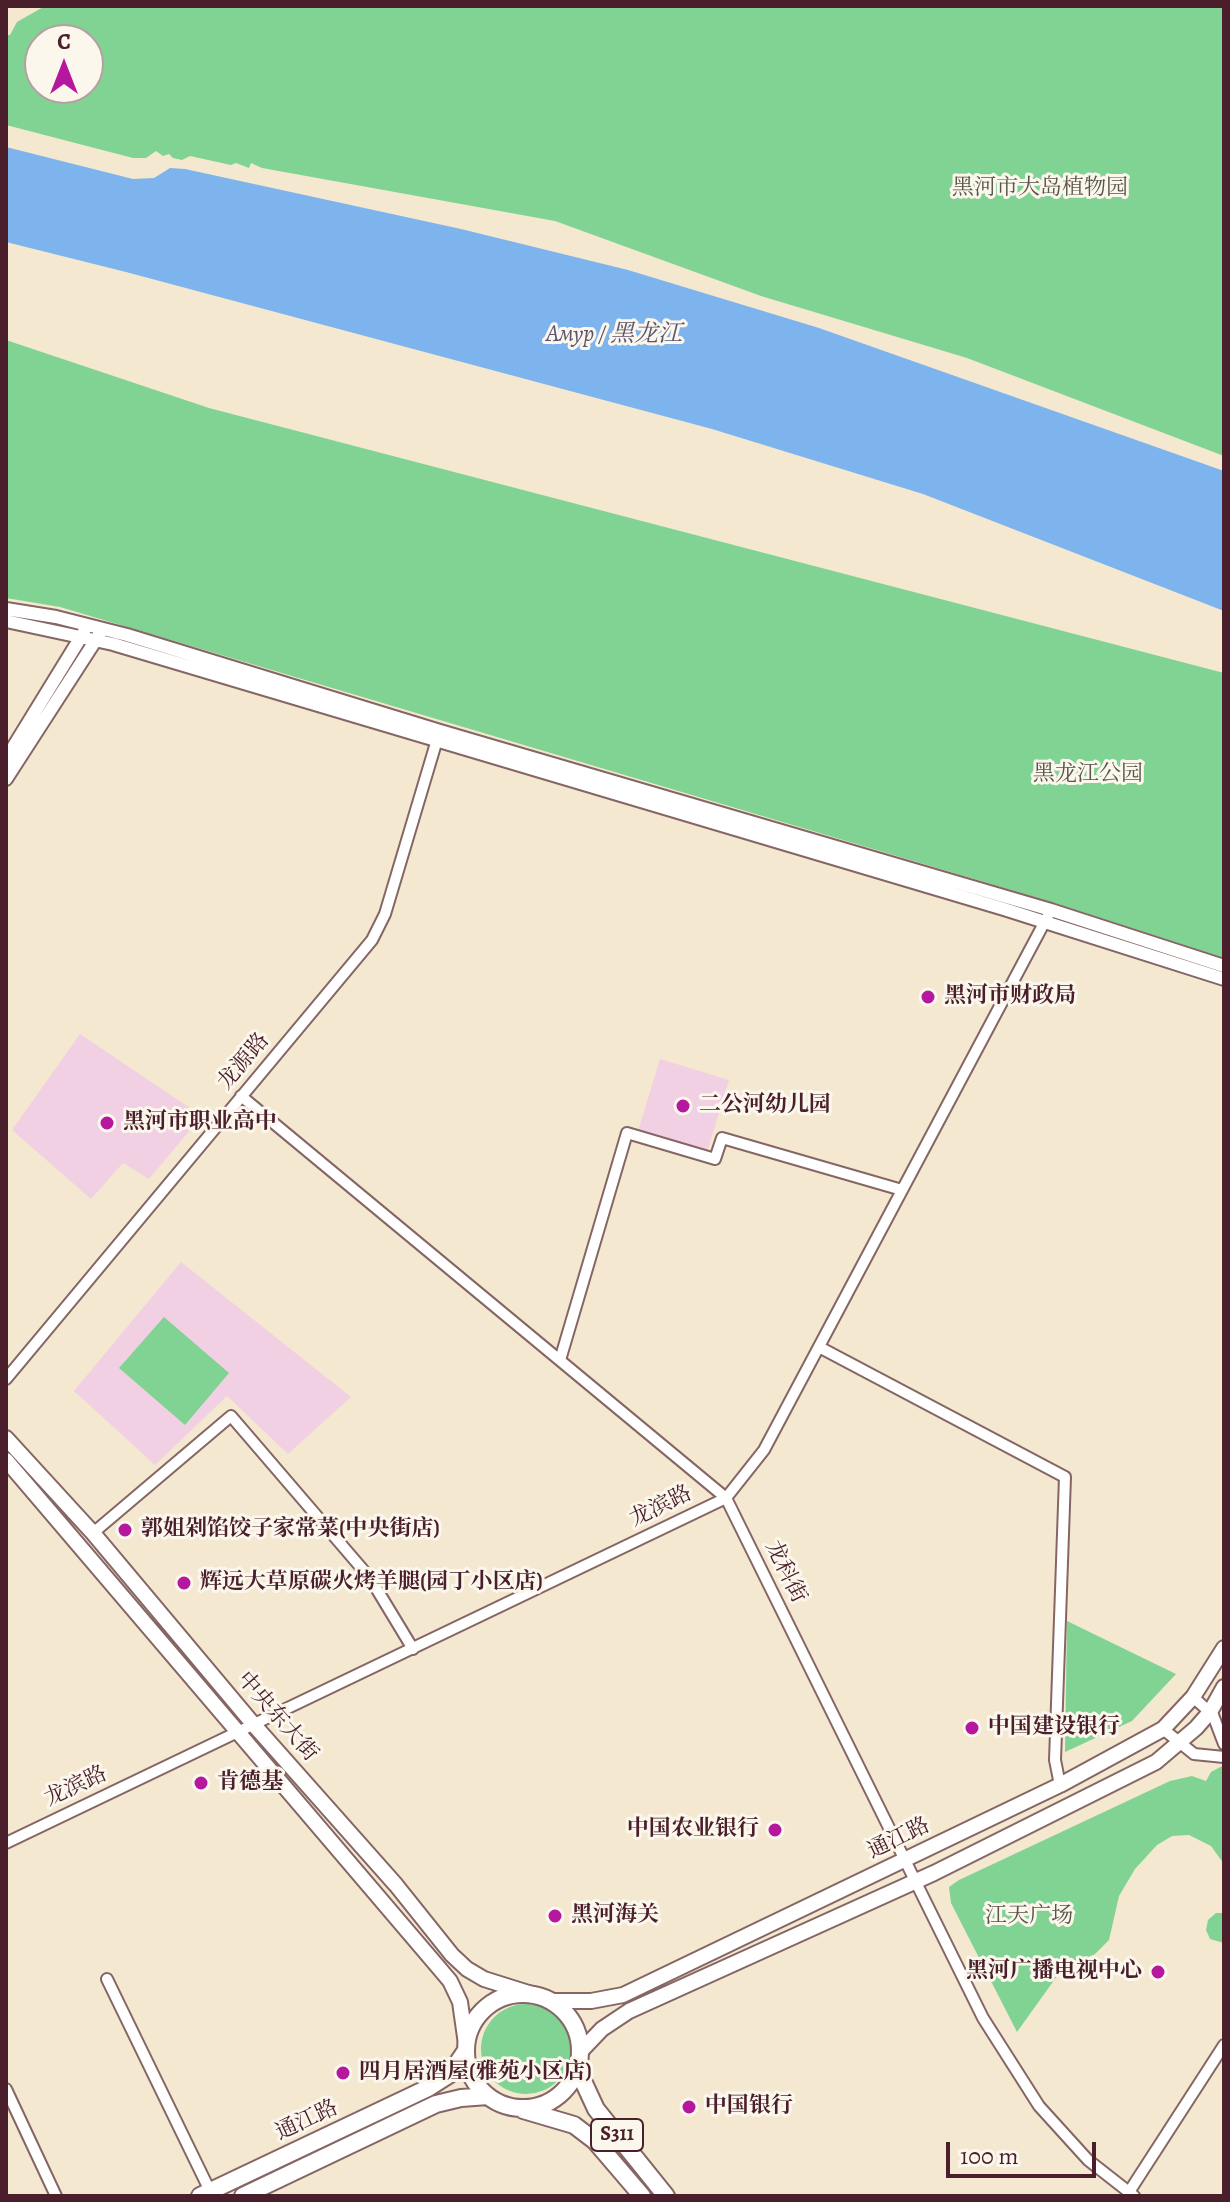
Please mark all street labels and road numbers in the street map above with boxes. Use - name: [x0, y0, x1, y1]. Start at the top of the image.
- street label: 龙源路: [213, 1028, 275, 1096]
- street label: 龙滨路: [626, 1481, 696, 1533]
- street label: 龙科街: [759, 1537, 811, 1607]
- street label: 中央东大街: [231, 1667, 323, 1767]
- street label: 龙滨路: [41, 1761, 111, 1813]
- street label: 通江路: [864, 1813, 934, 1865]
- street label: 通江路: [272, 2095, 342, 2147]
- road number: S311: [591, 2119, 643, 2151]

